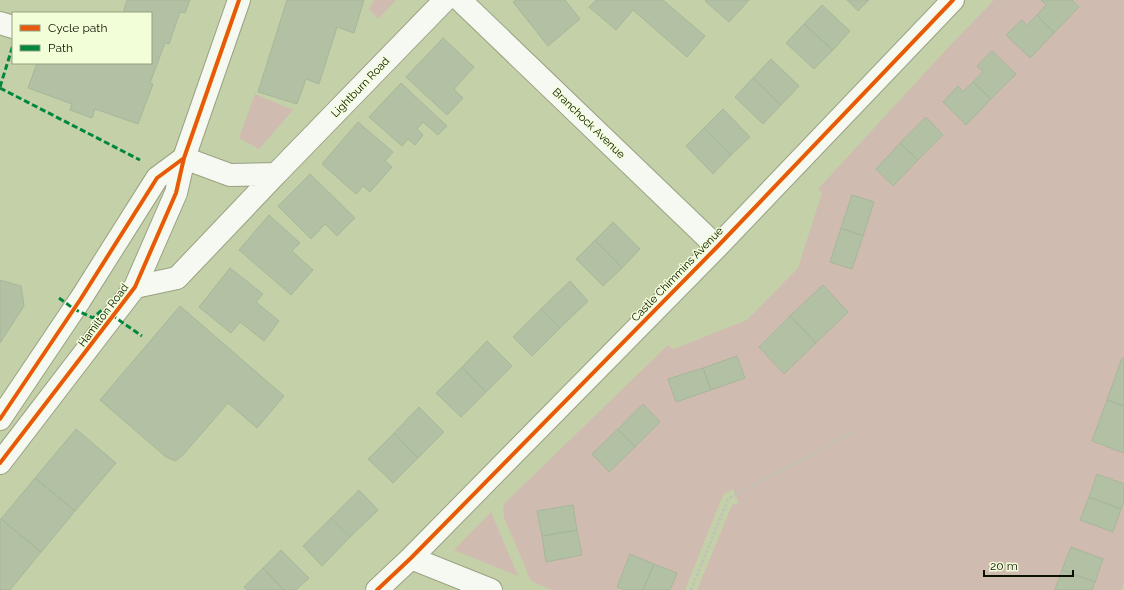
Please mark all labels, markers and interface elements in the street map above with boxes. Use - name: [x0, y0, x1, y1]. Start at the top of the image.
- legend: [12, 12, 152, 64]
- text: Cycle path: [48, 21, 107, 35]
- text: Path: [48, 41, 73, 55]
- street label: Lightburn Road: [328, 55, 392, 120]
- street label: Branchock Avenue: [550, 86, 628, 162]
- street label: Castle Chimmins Avenue: [629, 224, 726, 324]
- street label: Hamilton Road: [76, 281, 131, 349]
- scale bar: [984, 552, 1073, 578]
- text: 20 m: [990, 559, 1018, 573]

